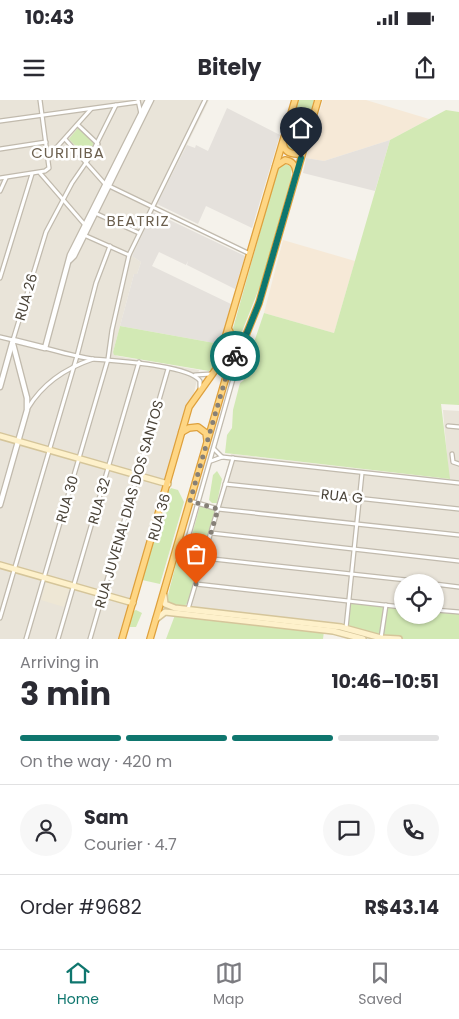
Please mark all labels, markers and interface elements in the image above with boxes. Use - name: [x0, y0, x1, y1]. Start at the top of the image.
- text: 10:43: [25, 4, 74, 31]
- text: Bitely: [198, 52, 261, 83]
- icon: menu: [20, 54, 48, 82]
- icon: share: [411, 54, 439, 82]
- pin: [280, 107, 322, 158]
- icon: home: [287, 114, 315, 142]
- district label: CURITIBA: [31, 142, 105, 163]
- district label: BEATRIZ: [106, 210, 170, 231]
- street label: RUA 26: [10, 271, 42, 323]
- courier: [210, 331, 260, 381]
- icon: bike: [221, 342, 249, 370]
- street label: RUA JUVENAL DIAS DOS SANTOS: [90, 398, 168, 610]
- street label: RUA 30: [51, 473, 83, 525]
- street label: RUA 32: [83, 475, 115, 527]
- street label: RUA G: [320, 484, 364, 508]
- street label: RUA 36: [143, 491, 175, 543]
- pin: [175, 533, 217, 584]
- icon: bag: [182, 540, 210, 568]
- map controls: [394, 574, 444, 624]
- button: locate: [394, 574, 444, 624]
- text: Arriving in: [20, 651, 99, 674]
- text: 10:46–10:51: [331, 668, 439, 695]
- text: 3 min: [20, 671, 111, 716]
- text: On the way · 420 m: [20, 750, 172, 773]
- button: person: [20, 804, 72, 856]
- text: Sam: [84, 804, 129, 831]
- button: chat: [323, 804, 375, 856]
- button: phone: [387, 804, 439, 856]
- text: Courier · 4.7: [84, 833, 177, 856]
- text: Order #9682: [20, 894, 142, 921]
- text: R$43.14: [364, 894, 439, 921]
- tab: Home: [57, 959, 99, 1010]
- tab: Map: [213, 959, 244, 1010]
- tab: Saved: [358, 959, 402, 1010]

